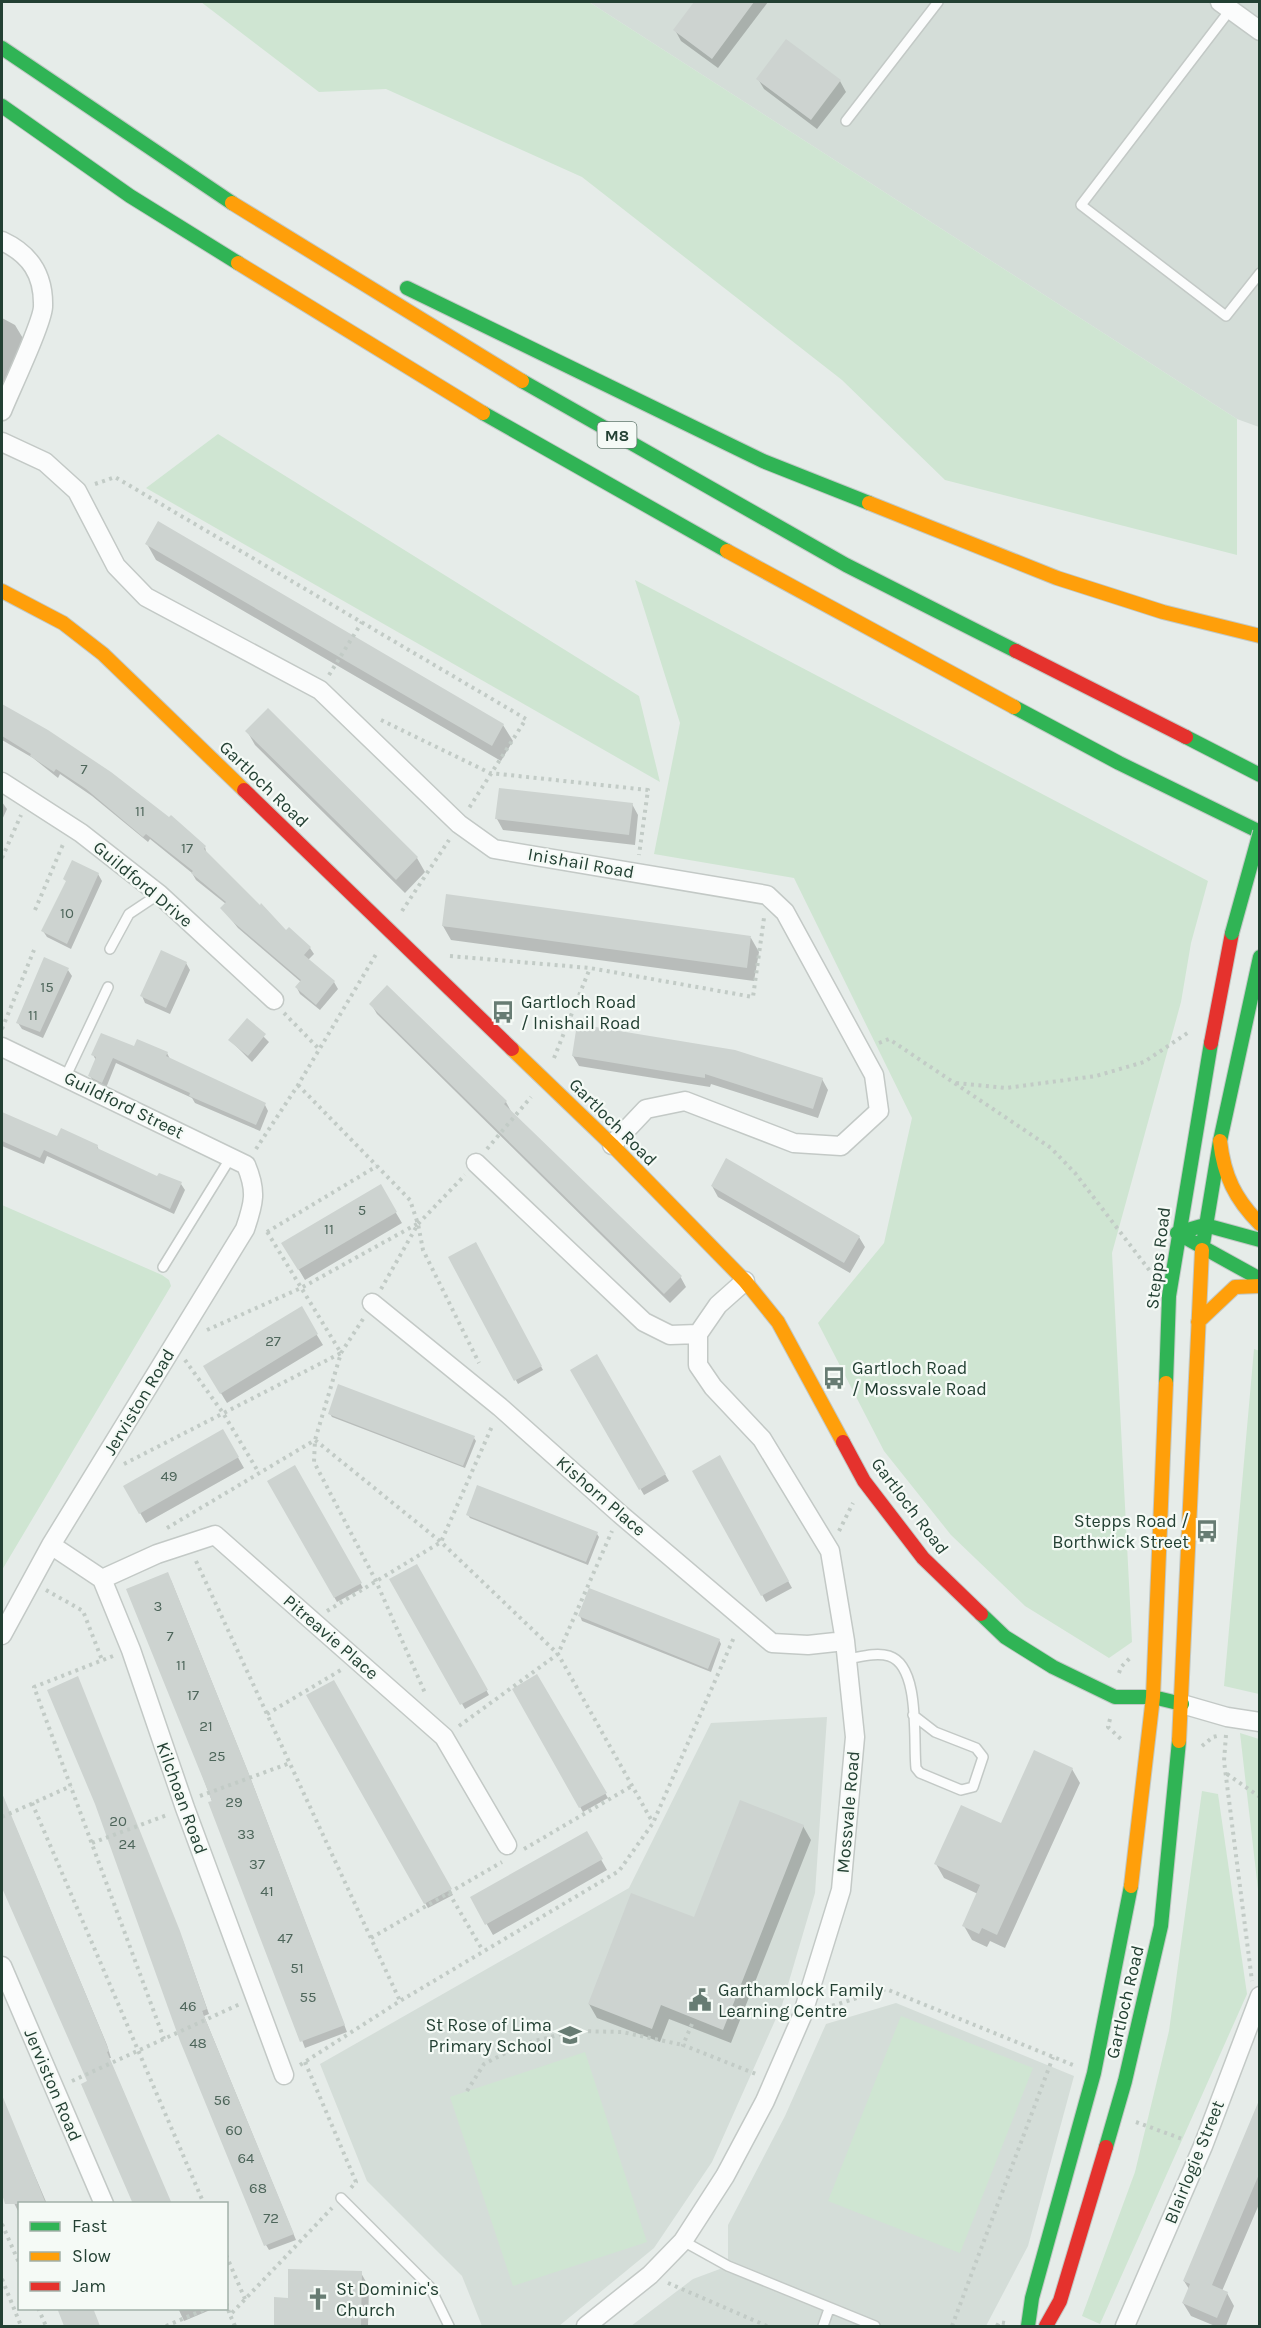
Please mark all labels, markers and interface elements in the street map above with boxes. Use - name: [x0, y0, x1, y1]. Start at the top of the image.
- road number: M8: [598, 422, 636, 448]
- street label: Gartloch Road: [215, 736, 313, 832]
- house number: 7: [80, 760, 88, 778]
- house number: 11: [135, 802, 145, 820]
- street label: Guildford Drive: [89, 836, 197, 932]
- house number: 17: [181, 839, 193, 857]
- street label: Inishail Road: [526, 843, 636, 883]
- house number: 10: [60, 904, 74, 922]
- house number: 15: [40, 978, 54, 996]
- place label: Gartloch Road / Inishail Road: [521, 991, 641, 1034]
- bus stop icon: Gartloch Road / Inishail Road: [490, 999, 516, 1025]
- house number: 11: [28, 1006, 38, 1024]
- street label: Guildford Street: [61, 1067, 188, 1144]
- street label: Gartloch Road: [564, 1073, 662, 1171]
- house number: 5: [358, 1201, 366, 1219]
- street label: Stepps Road: [1141, 1205, 1175, 1311]
- house number: 11: [324, 1220, 334, 1238]
- house number: 27: [265, 1332, 281, 1350]
- street label: Jerviston Road: [99, 1345, 179, 1459]
- place label: Gartloch Road / Mossvale Road: [852, 1357, 987, 1400]
- bus stop icon: Gartloch Road / Mossvale Road: [821, 1365, 847, 1391]
- street label: Kishorn Place: [552, 1451, 650, 1541]
- street label: Gartloch Road: [866, 1453, 954, 1559]
- house number: 49: [160, 1467, 178, 1485]
- place label: Stepps Road / Borthwick Street: [1052, 1510, 1189, 1553]
- bus stop icon: Stepps Road / Borthwick Street: [1194, 1518, 1220, 1544]
- street label: Pitreavie Place: [279, 1590, 383, 1684]
- house number: 3: [154, 1597, 162, 1615]
- house number: 7: [166, 1627, 174, 1645]
- house number: 11: [176, 1656, 186, 1674]
- house number: 17: [187, 1686, 199, 1704]
- house number: 21: [199, 1717, 213, 1735]
- street label: Kilchoan Road: [152, 1739, 212, 1857]
- house number: 25: [208, 1747, 226, 1765]
- street label: Mossvale Road: [832, 1750, 864, 1874]
- house number: 29: [225, 1793, 243, 1811]
- house number: 20: [109, 1812, 127, 1830]
- house number: 33: [237, 1825, 255, 1843]
- house number: 24: [118, 1835, 136, 1853]
- house number: 37: [249, 1855, 265, 1873]
- house number: 41: [260, 1882, 274, 1900]
- house number: 47: [277, 1929, 293, 1947]
- street label: Gartloch Road: [1101, 1943, 1149, 2061]
- house number: 51: [290, 1959, 304, 1977]
- place label: Garthamlock Family Learning Centre: [718, 1979, 884, 2022]
- public building icon: Garthamlock Family Learning Centre: [687, 1987, 713, 2013]
- house number: 55: [300, 1988, 316, 2006]
- house number: 46: [180, 1997, 196, 2015]
- place label: St Rose of Lima Primary School: [425, 2014, 552, 2057]
- school or university icon: St Rose of Lima Primary School: [557, 2022, 583, 2048]
- street label: Jerviston Road: [19, 2025, 87, 2145]
- house number: 48: [189, 2034, 207, 2052]
- house number: 56: [213, 2091, 231, 2109]
- street label: Blairlogie Street: [1159, 2097, 1229, 2227]
- house number: 60: [225, 2121, 243, 2139]
- house number: 64: [238, 2149, 255, 2167]
- house number: 68: [249, 2179, 267, 2197]
- legend: [18, 2202, 228, 2310]
- house number: 72: [263, 2209, 279, 2227]
- text: Fast: [72, 2215, 107, 2237]
- text: Slow: [72, 2245, 111, 2267]
- text: Jam: [72, 2275, 106, 2297]
- place label: St Dominic's Church: [336, 2278, 439, 2321]
- church icon: St Dominic's Church: [305, 2286, 331, 2312]

